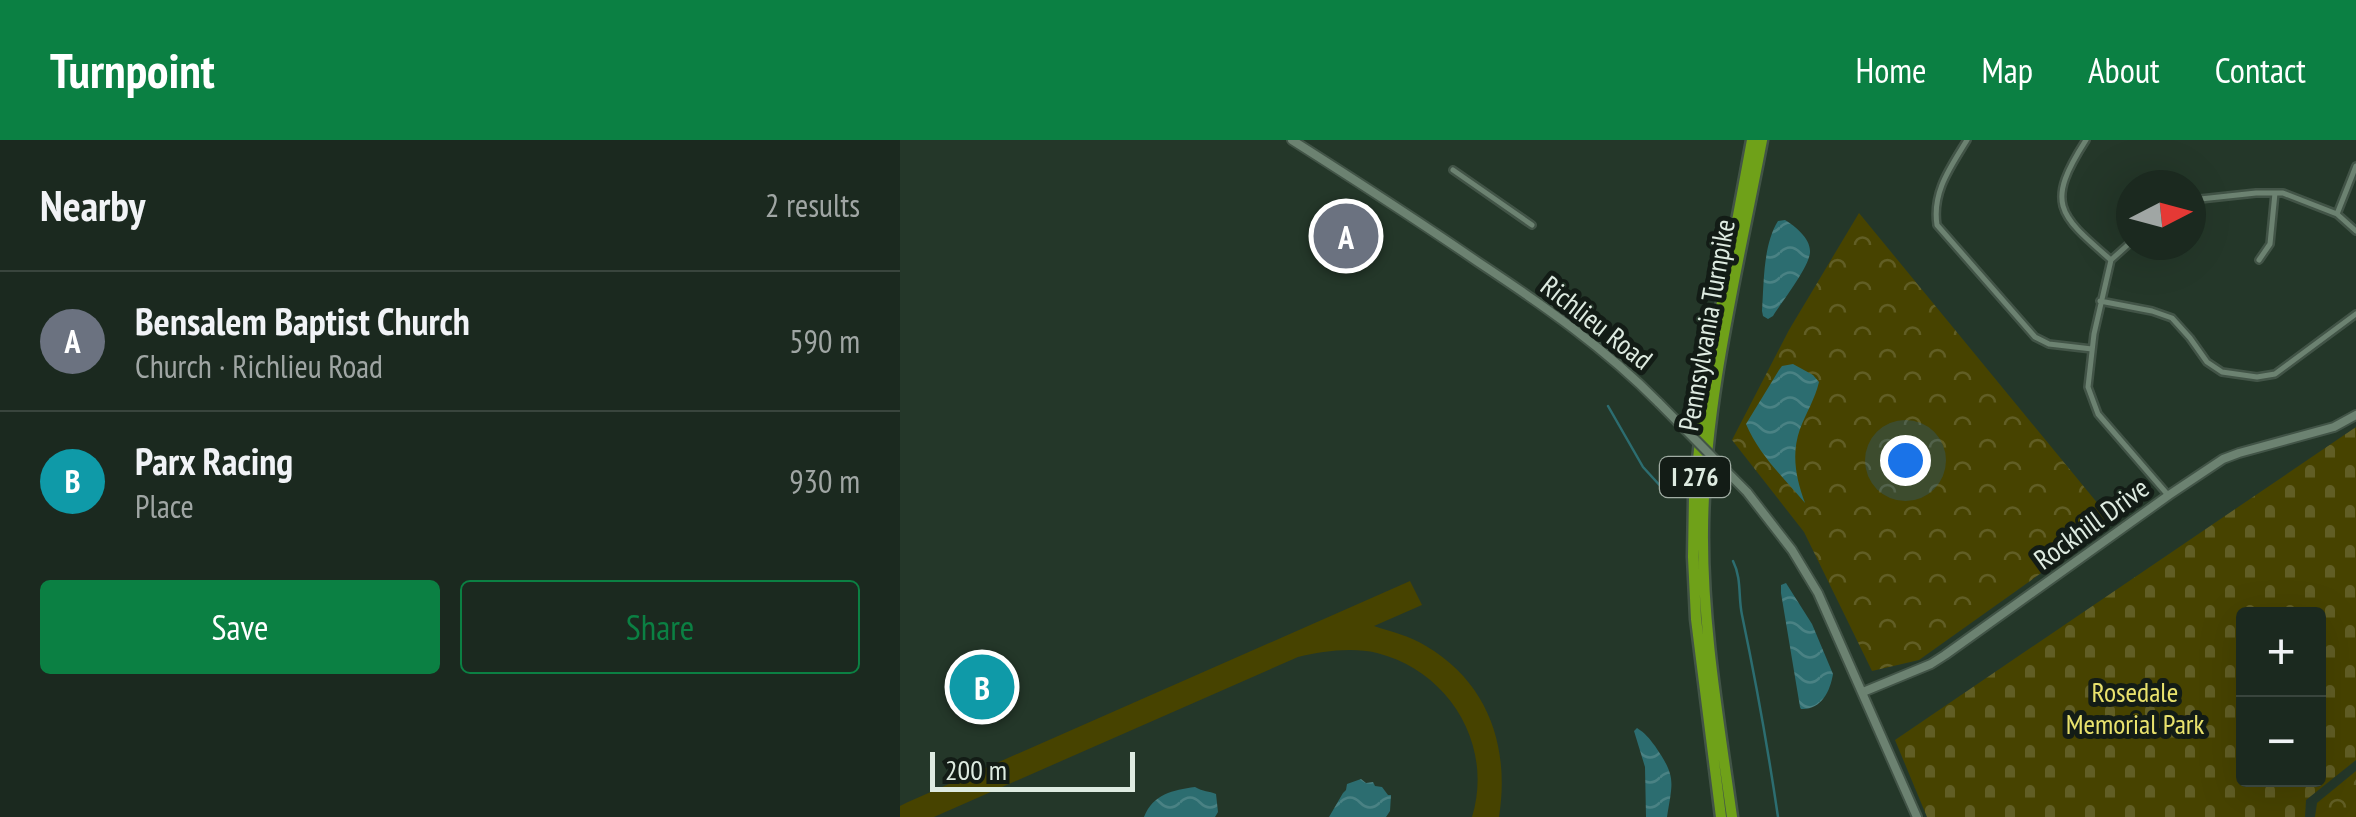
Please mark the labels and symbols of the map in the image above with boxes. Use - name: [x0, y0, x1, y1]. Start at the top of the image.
- north arrow: [2116, 170, 2206, 260]
- pin: A: [1314, 198, 1378, 274]
- street label: Pennsylvania Turnpike: [1669, 216, 1743, 434]
- street label: Richlieu Road: [1534, 267, 1660, 377]
- your location: [1880, 435, 1931, 486]
- road number: I 276: [1660, 457, 1730, 497]
- street label: Rockhill Drive: [2026, 469, 2156, 577]
- pin: B: [949, 650, 1014, 724]
- park label: Rosedale Memorial Park: [2066, 673, 2205, 742]
- scale bar: [930, 747, 1135, 792]

